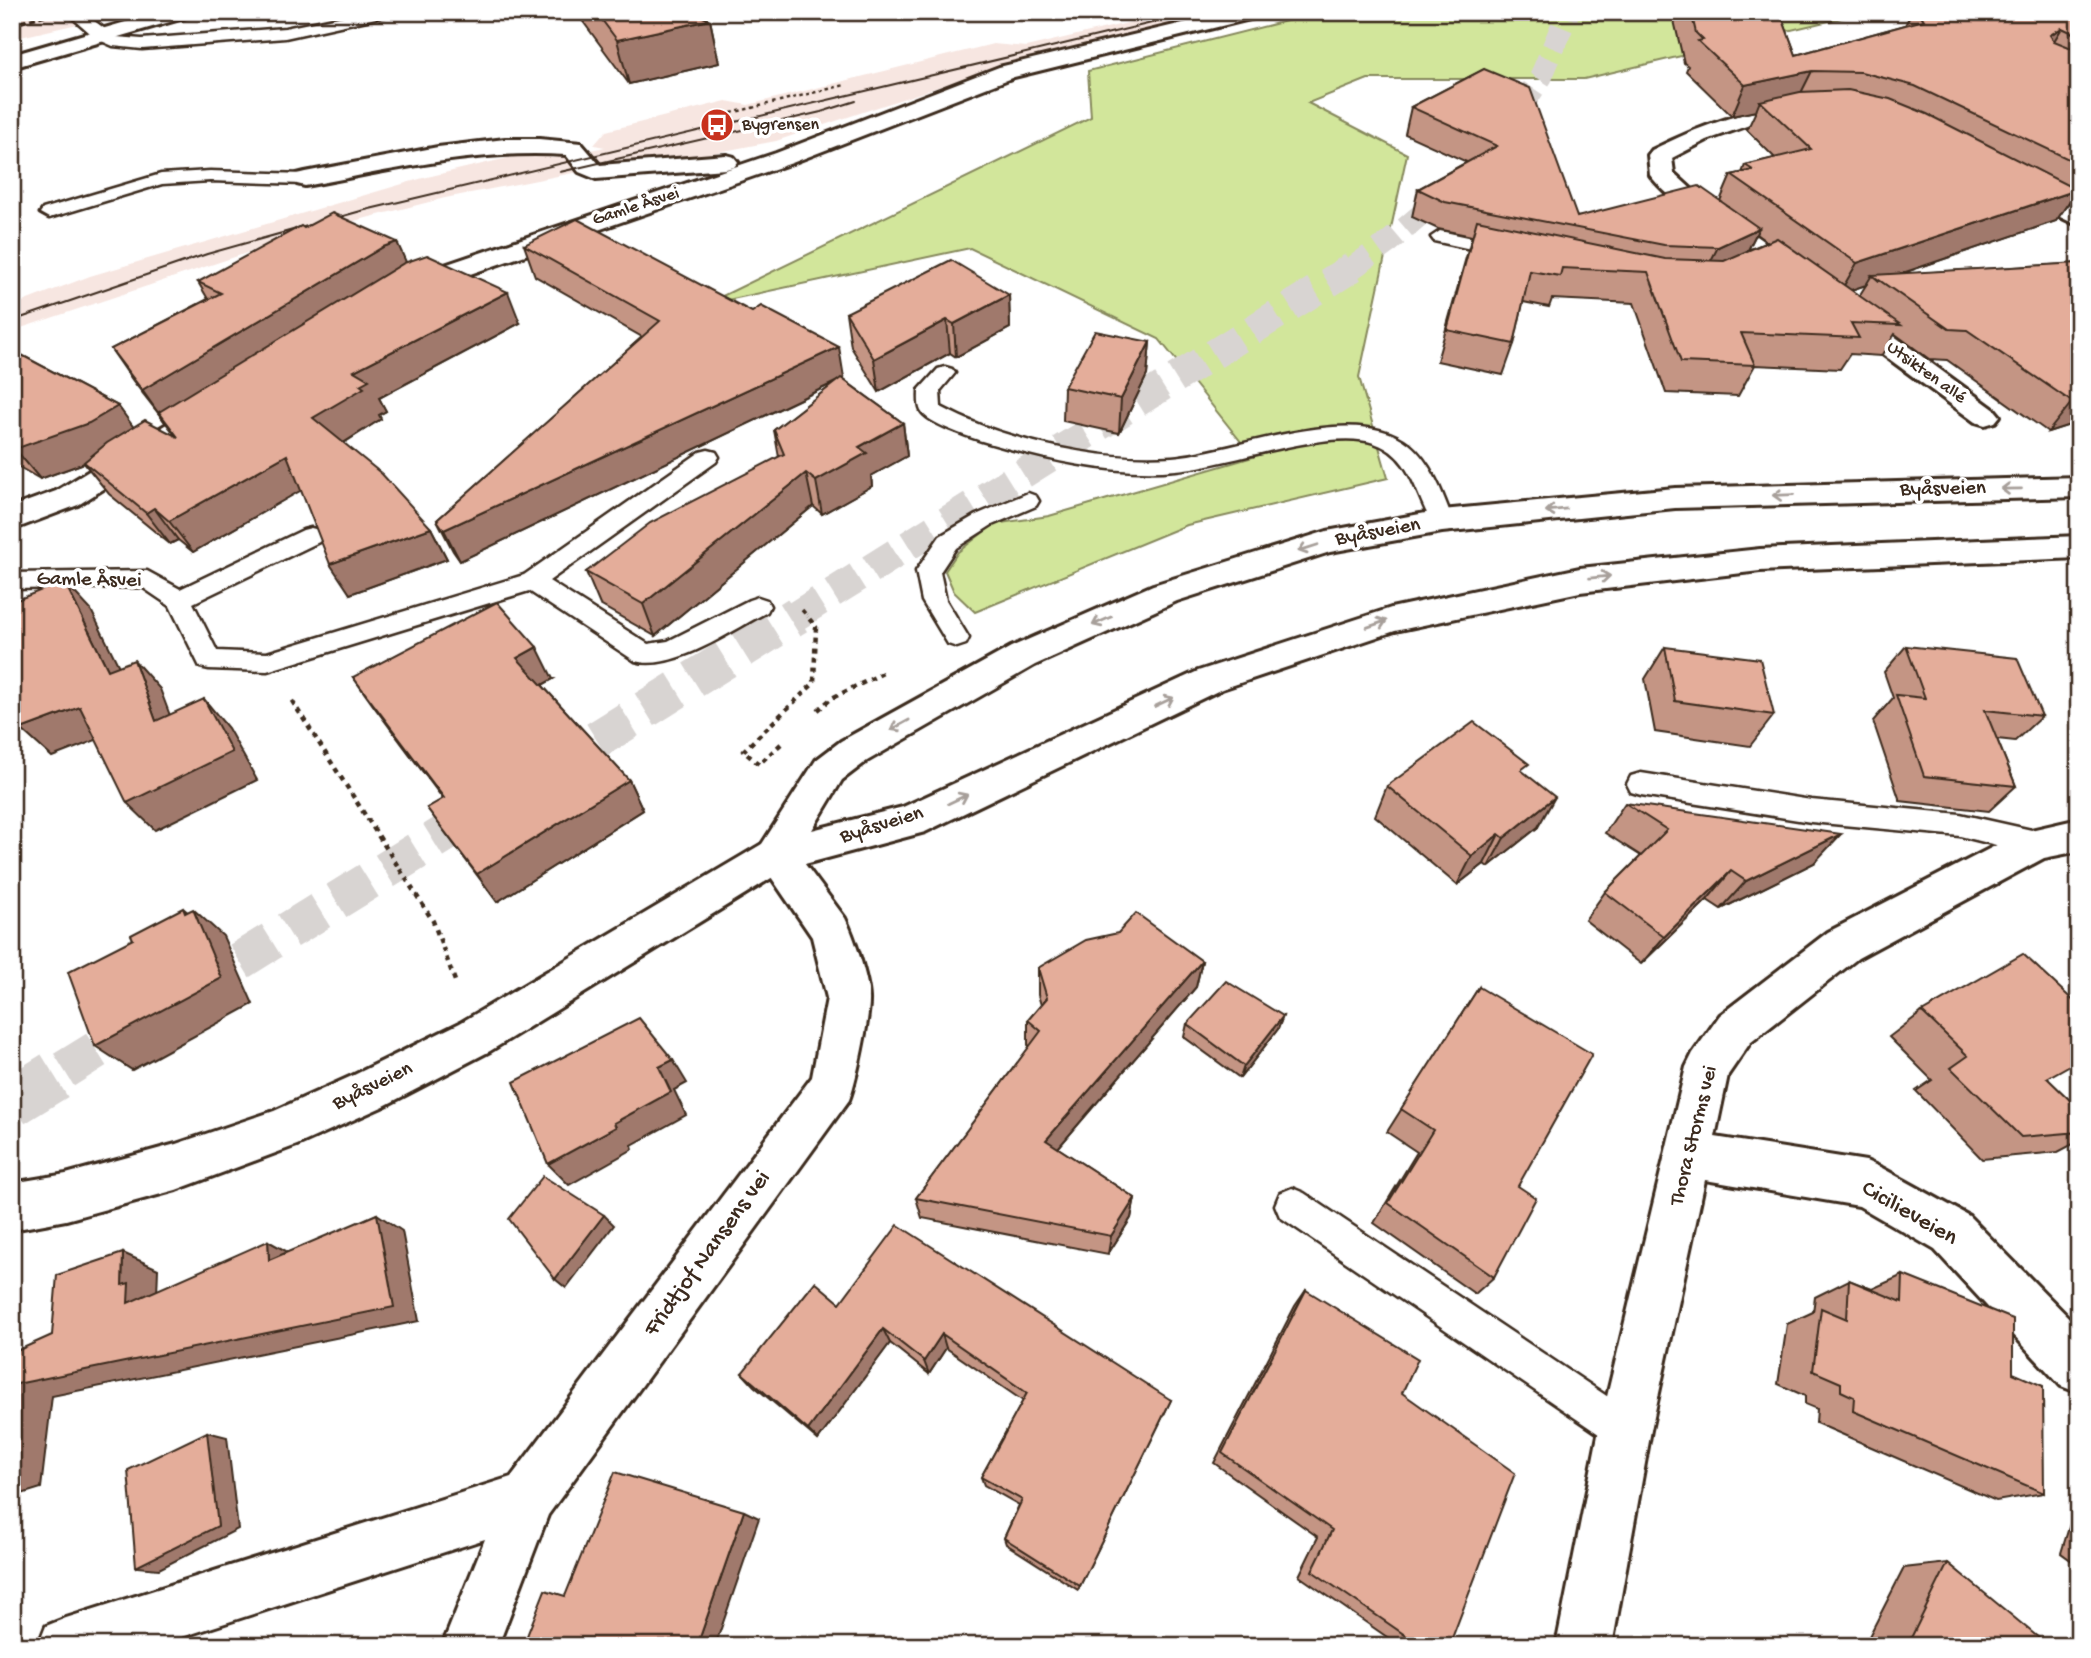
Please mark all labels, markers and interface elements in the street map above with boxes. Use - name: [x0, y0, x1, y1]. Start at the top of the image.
- bus stop icon: Bygrensen: [698, 106, 736, 144]
- place label: Bygrensen: [741, 115, 819, 136]
- street label: Gamle Åsvei: [589, 181, 682, 231]
- street label: Utsikten allé: [1882, 337, 1970, 409]
- street label: Byåsveien: [1899, 477, 1986, 503]
- one-way arrow: [1999, 482, 2022, 495]
- one-way arrow: [1772, 488, 1795, 502]
- one-way arrow: [1545, 504, 1568, 517]
- street label: Byåsveien: [1333, 513, 1422, 553]
- one-way arrow: [1297, 542, 1319, 555]
- street label: Gamle Åsvei: [36, 566, 142, 594]
- one-way arrow: [1588, 571, 1610, 584]
- one-way arrow: [1092, 615, 1114, 628]
- one-way arrow: [1366, 617, 1388, 629]
- one-way arrow: [1153, 695, 1174, 708]
- one-way arrow: [891, 718, 911, 732]
- one-way arrow: [947, 792, 968, 805]
- street label: Byåsveien: [836, 801, 927, 851]
- street label: Byåsveien: [328, 1057, 417, 1118]
- street label: Thora Storms vei: [1665, 1063, 1724, 1209]
- street label: Fridtjof Nansens vei: [637, 1165, 778, 1343]
- street label: Cicilieveien: [1856, 1175, 1963, 1253]

